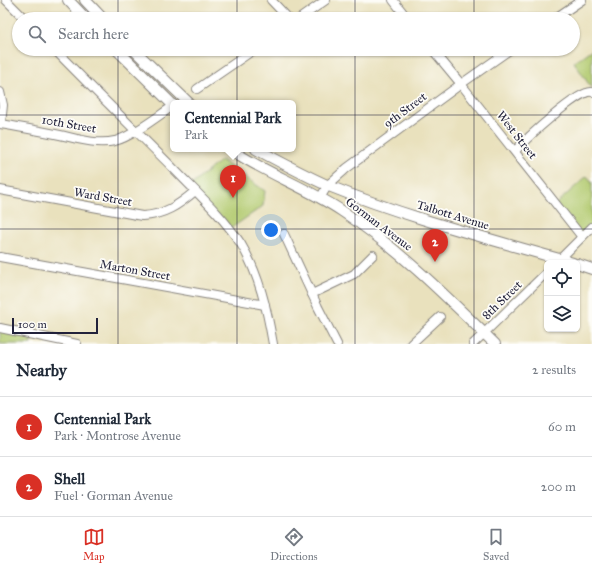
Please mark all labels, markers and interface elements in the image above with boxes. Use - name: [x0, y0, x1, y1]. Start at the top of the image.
- search box: [12, 12, 580, 56]
- icon: search: [26, 23, 48, 45]
- text: Search here: [58, 25, 129, 43]
- street label: 9th Street: [381, 89, 430, 131]
- popup: [170, 100, 296, 152]
- street label: West Street: [494, 108, 540, 162]
- text: Centennial Park: [184, 109, 282, 127]
- street label: 10th Street: [41, 112, 98, 136]
- text: Park: [184, 127, 208, 143]
- pin: 1: [220, 165, 246, 198]
- street label: Ward Street: [73, 185, 134, 209]
- street label: Gorman Avenue: [343, 194, 415, 254]
- street label: Talbott Avenue: [415, 197, 491, 233]
- your location: [261, 220, 281, 240]
- pin: 2: [422, 229, 448, 262]
- street label: Marton Street: [99, 257, 172, 283]
- map controls: [544, 260, 580, 332]
- button: locate: [544, 260, 580, 296]
- street label: 8th Street: [479, 277, 525, 322]
- button: layers: [544, 296, 580, 332]
- scale bar: [12, 316, 98, 335]
- text: 100 m: [18, 318, 47, 331]
- text: Nearby: [16, 360, 67, 381]
- text: 2 results: [532, 362, 576, 378]
- text: Centennial Park: [54, 410, 151, 428]
- text: 1: [26, 419, 32, 435]
- text: 60 m: [548, 419, 576, 435]
- text: Park · Montrose Avenue: [54, 428, 181, 444]
- text: Shell: [54, 470, 85, 488]
- text: 2: [26, 479, 32, 495]
- text: 200 m: [541, 479, 576, 495]
- text: Fuel · Gorman Avenue: [54, 488, 173, 504]
- tab: Map: [83, 526, 105, 563]
- tab: Directions: [270, 526, 318, 563]
- tab: Saved: [483, 526, 509, 563]

